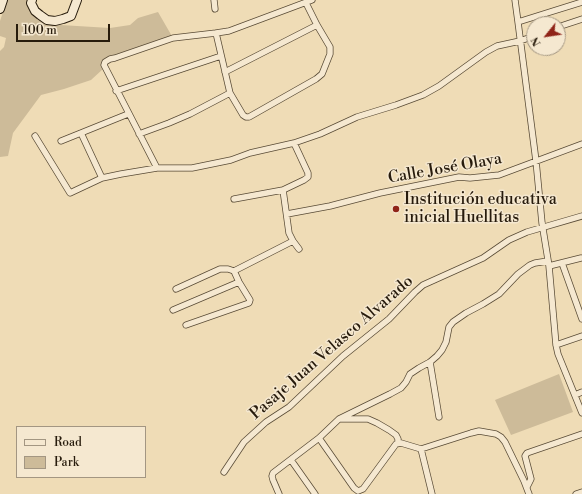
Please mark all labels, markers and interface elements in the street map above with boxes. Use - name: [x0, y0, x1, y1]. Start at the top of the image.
- scale bar: [18, 16, 112, 42]
- north arrow: [526, 16, 566, 56]
- text: 100 m: [23, 23, 57, 38]
- text: N: [528, 34, 545, 49]
- street label: Calle José Olaya: [387, 150, 503, 188]
- place label: Institución educativa inicial Huellitas: [404, 190, 557, 228]
- marker: Institución educativa inicial Huellitas: [391, 204, 401, 214]
- street label: Pasaje Juan Velasco Alvarado: [246, 272, 418, 424]
- legend: [16, 426, 146, 478]
- text: Road: [54, 435, 82, 450]
- text: Park: [54, 455, 79, 470]

